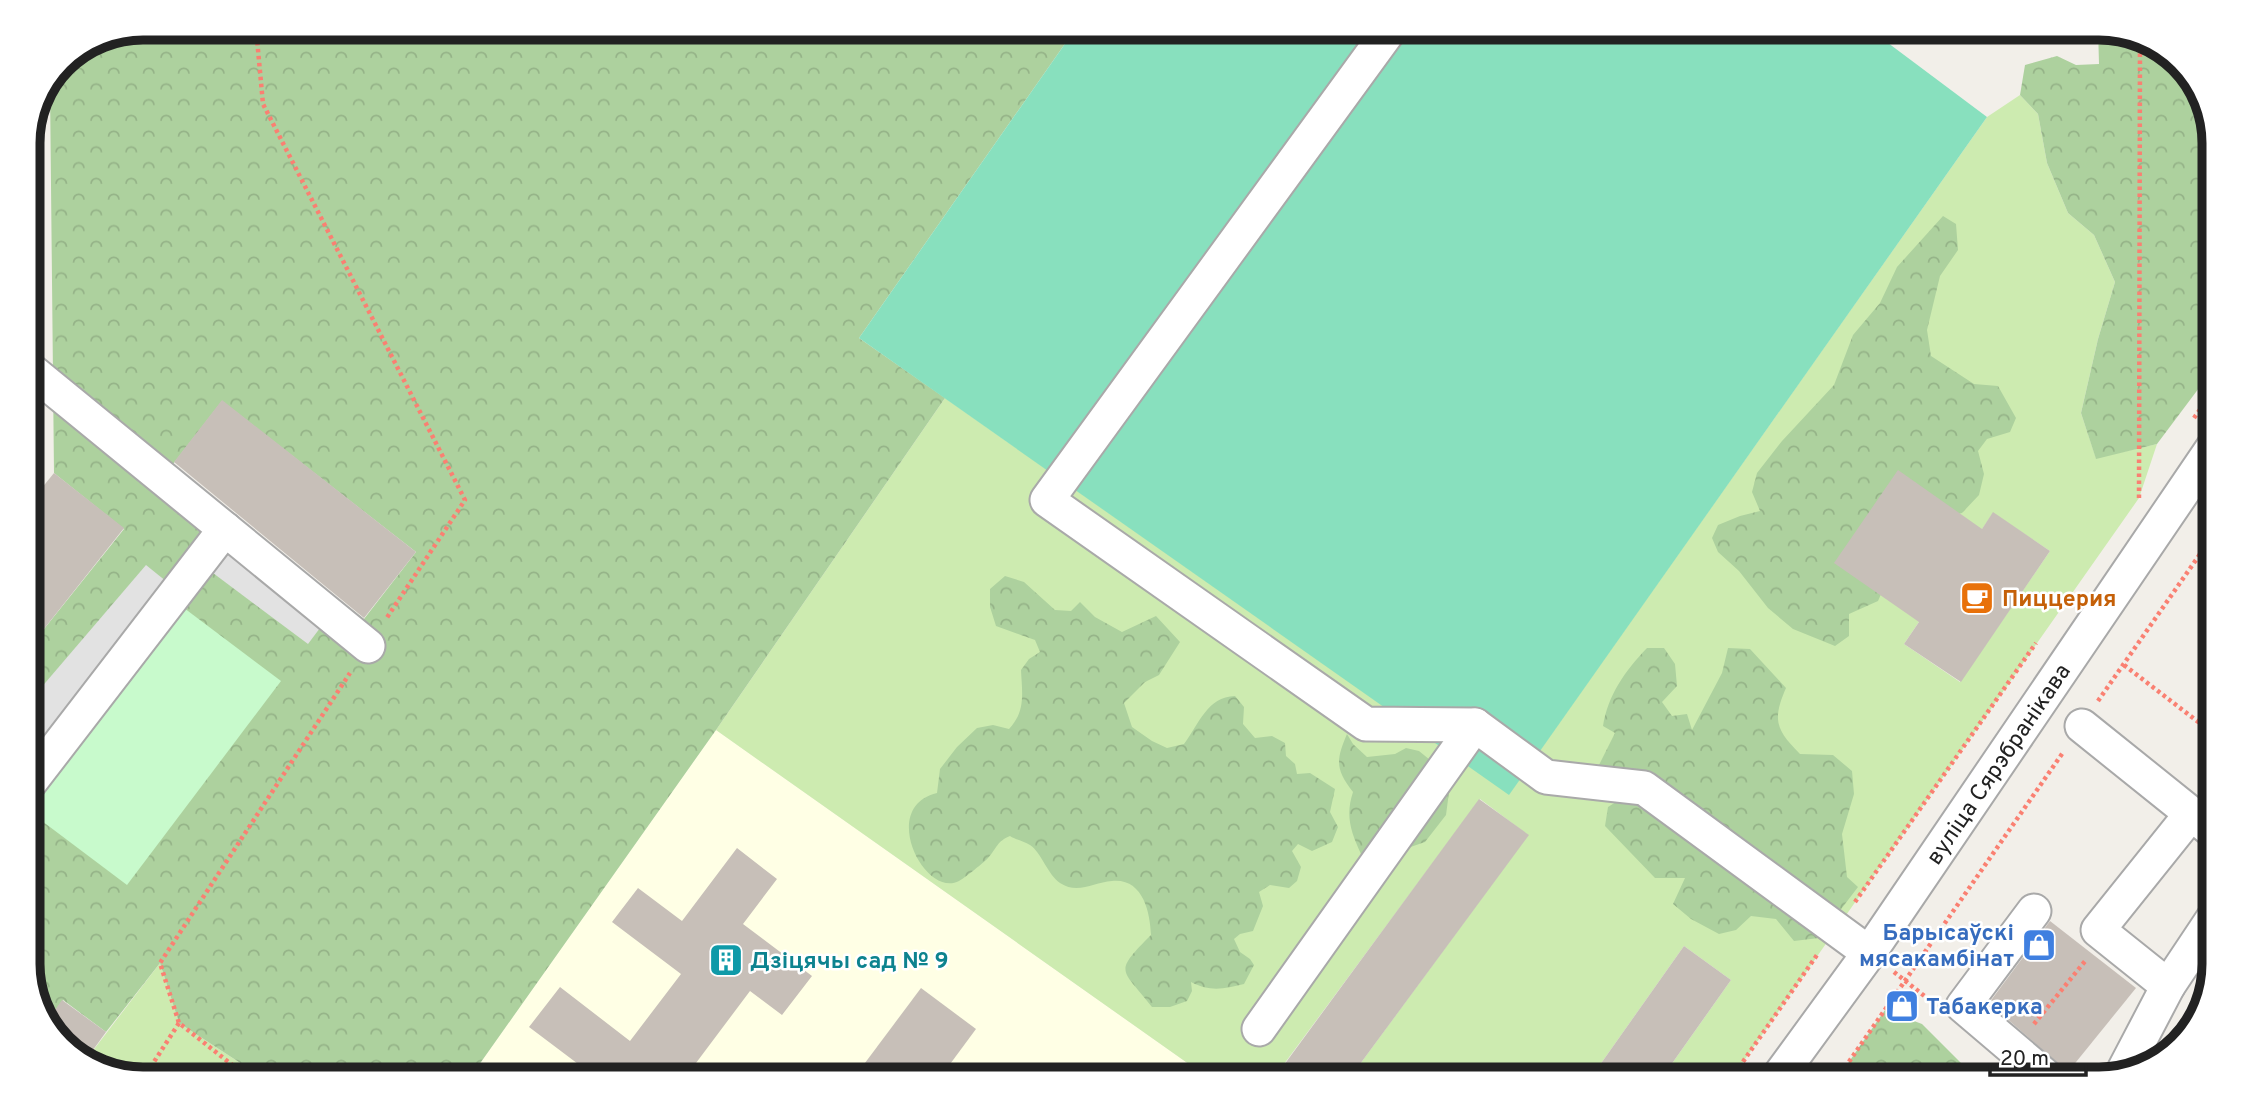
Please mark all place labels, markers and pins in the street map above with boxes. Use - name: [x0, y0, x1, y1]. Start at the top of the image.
- cafe icon: Пиццерия: [1958, 579, 1996, 617]
- place label: Пиццерия: [2002, 586, 2117, 615]
- place label: Барысаўскі мясакамбінат: [1859, 920, 2014, 975]
- shop icon: Барысаўскі мясакамбінат: [2020, 926, 2058, 964]
- building icon: Дзіцячы сад № 9: [707, 941, 745, 979]
- place label: Дзіцячы сад № 9: [750, 948, 949, 977]
- shop icon: Табакерка: [1883, 987, 1921, 1025]
- place label: Табакерка: [1926, 994, 2043, 1023]

